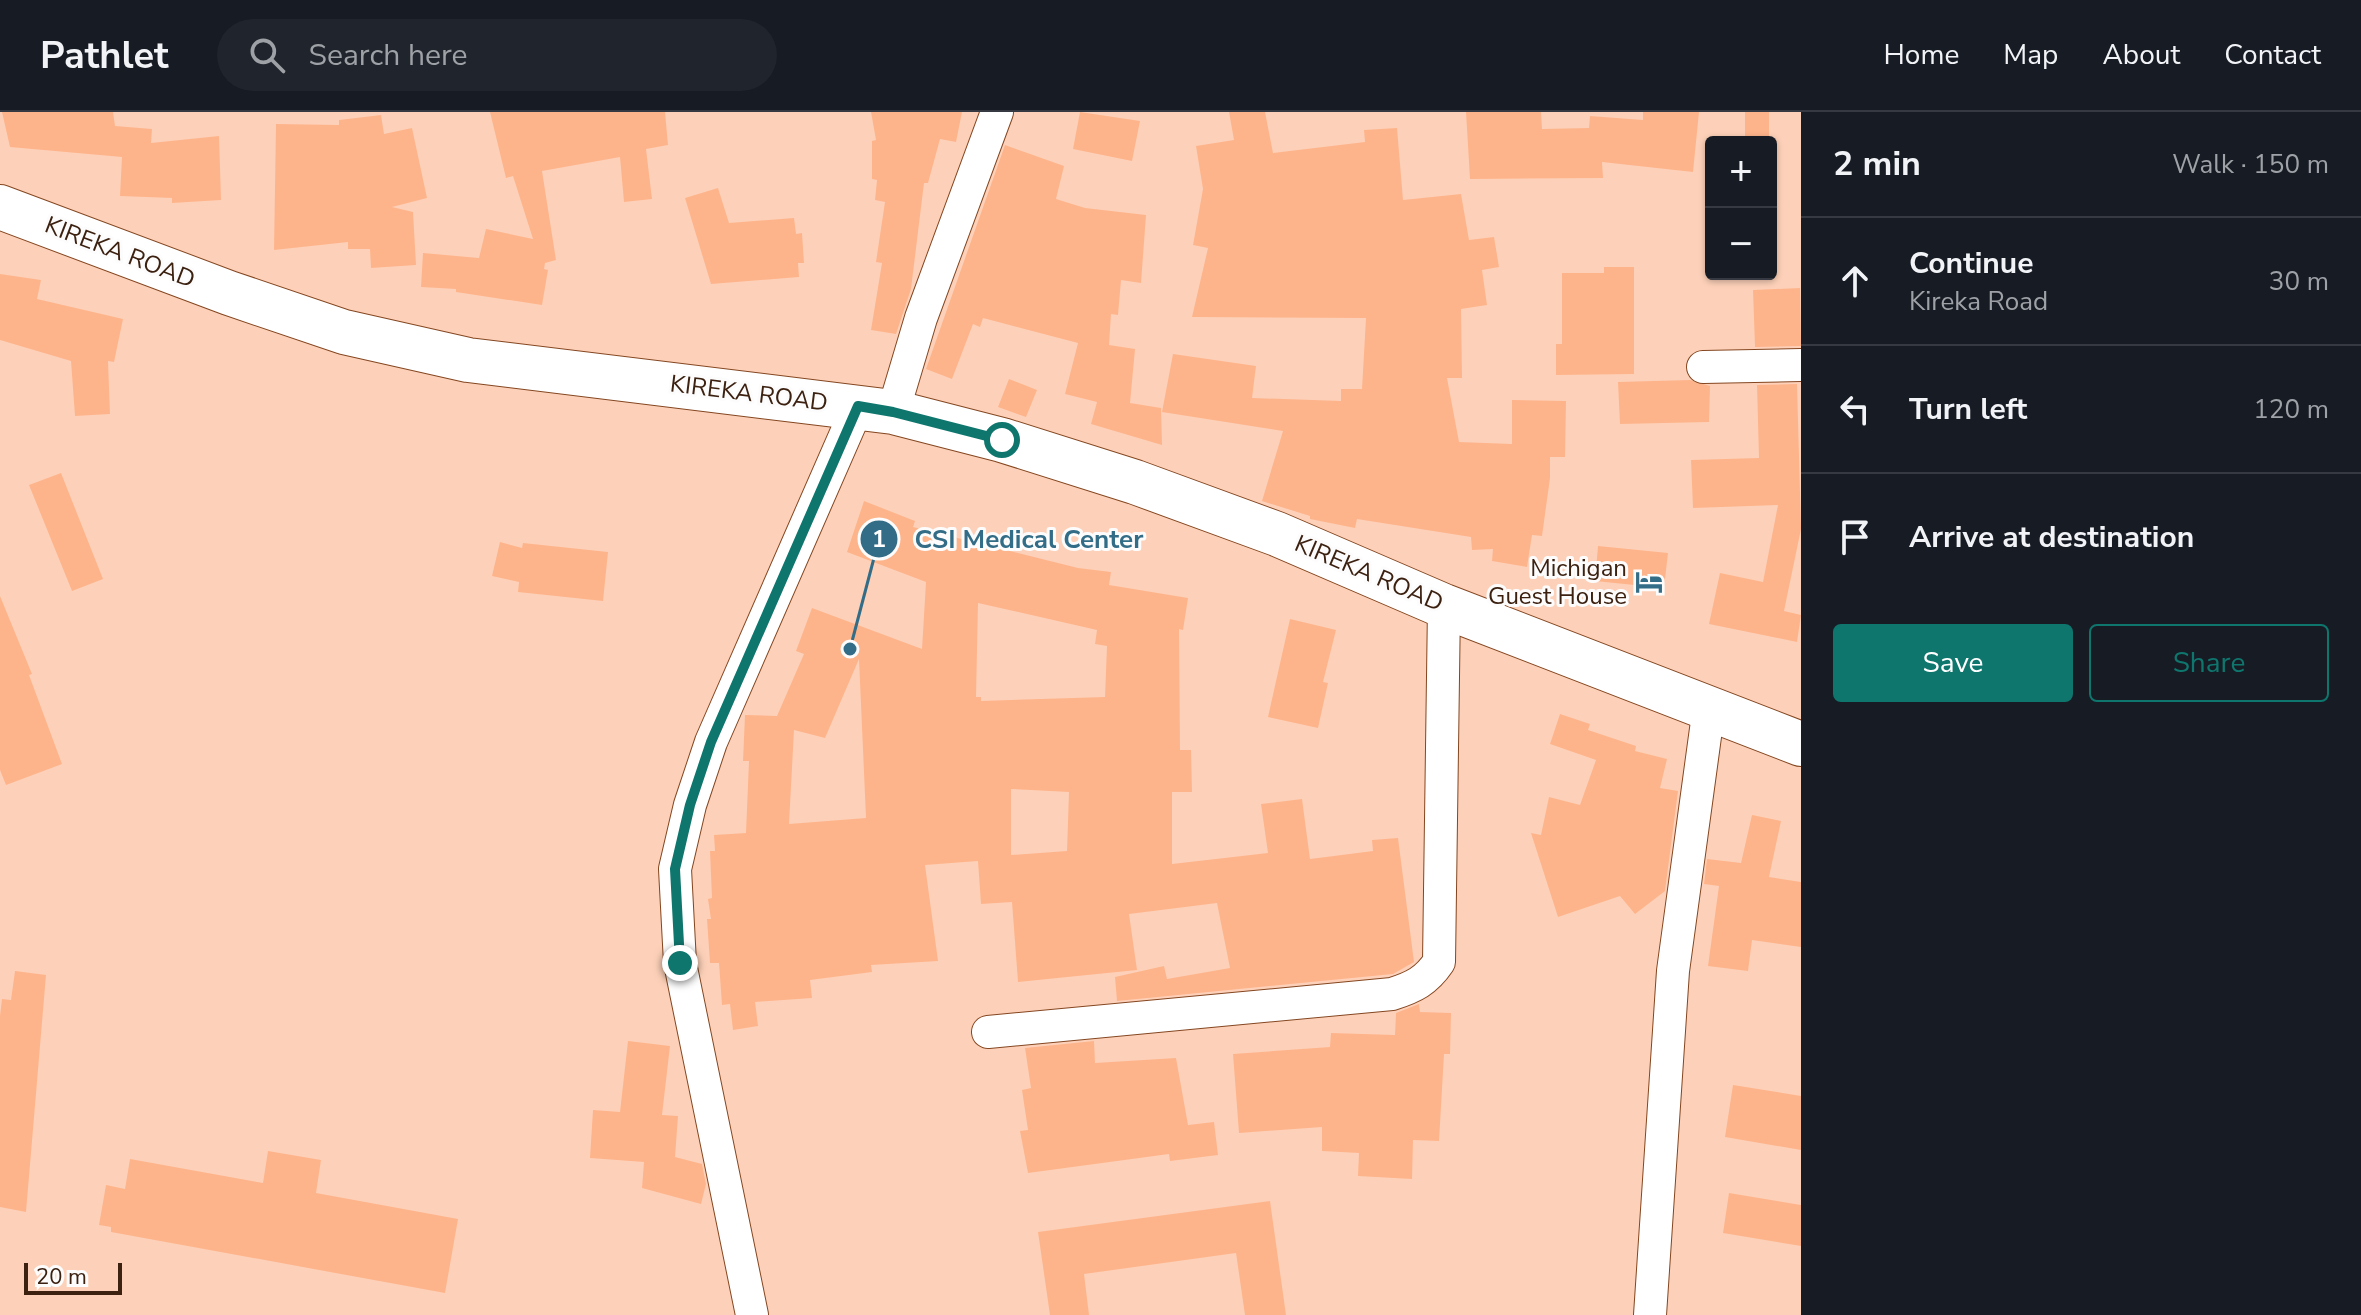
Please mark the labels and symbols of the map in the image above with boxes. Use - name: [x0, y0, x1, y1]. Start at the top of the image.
- street label: KIREKA ROAD: [40, 209, 200, 295]
- street label: KIREKA ROAD: [668, 367, 830, 419]
- route start: [984, 422, 1020, 458]
- callout: CSI Medical Center: [859, 514, 1160, 564]
- text: CSI Medical Center: [915, 522, 1144, 557]
- text: 1: [872, 523, 886, 555]
- street label: KIREKA ROAD: [1290, 527, 1448, 619]
- place label: Michigan Guest House: [1488, 552, 1627, 612]
- hotel icon: Michigan Guest House: [1634, 567, 1664, 597]
- route end: [662, 945, 698, 981]
- scale bar: [24, 1259, 122, 1295]

